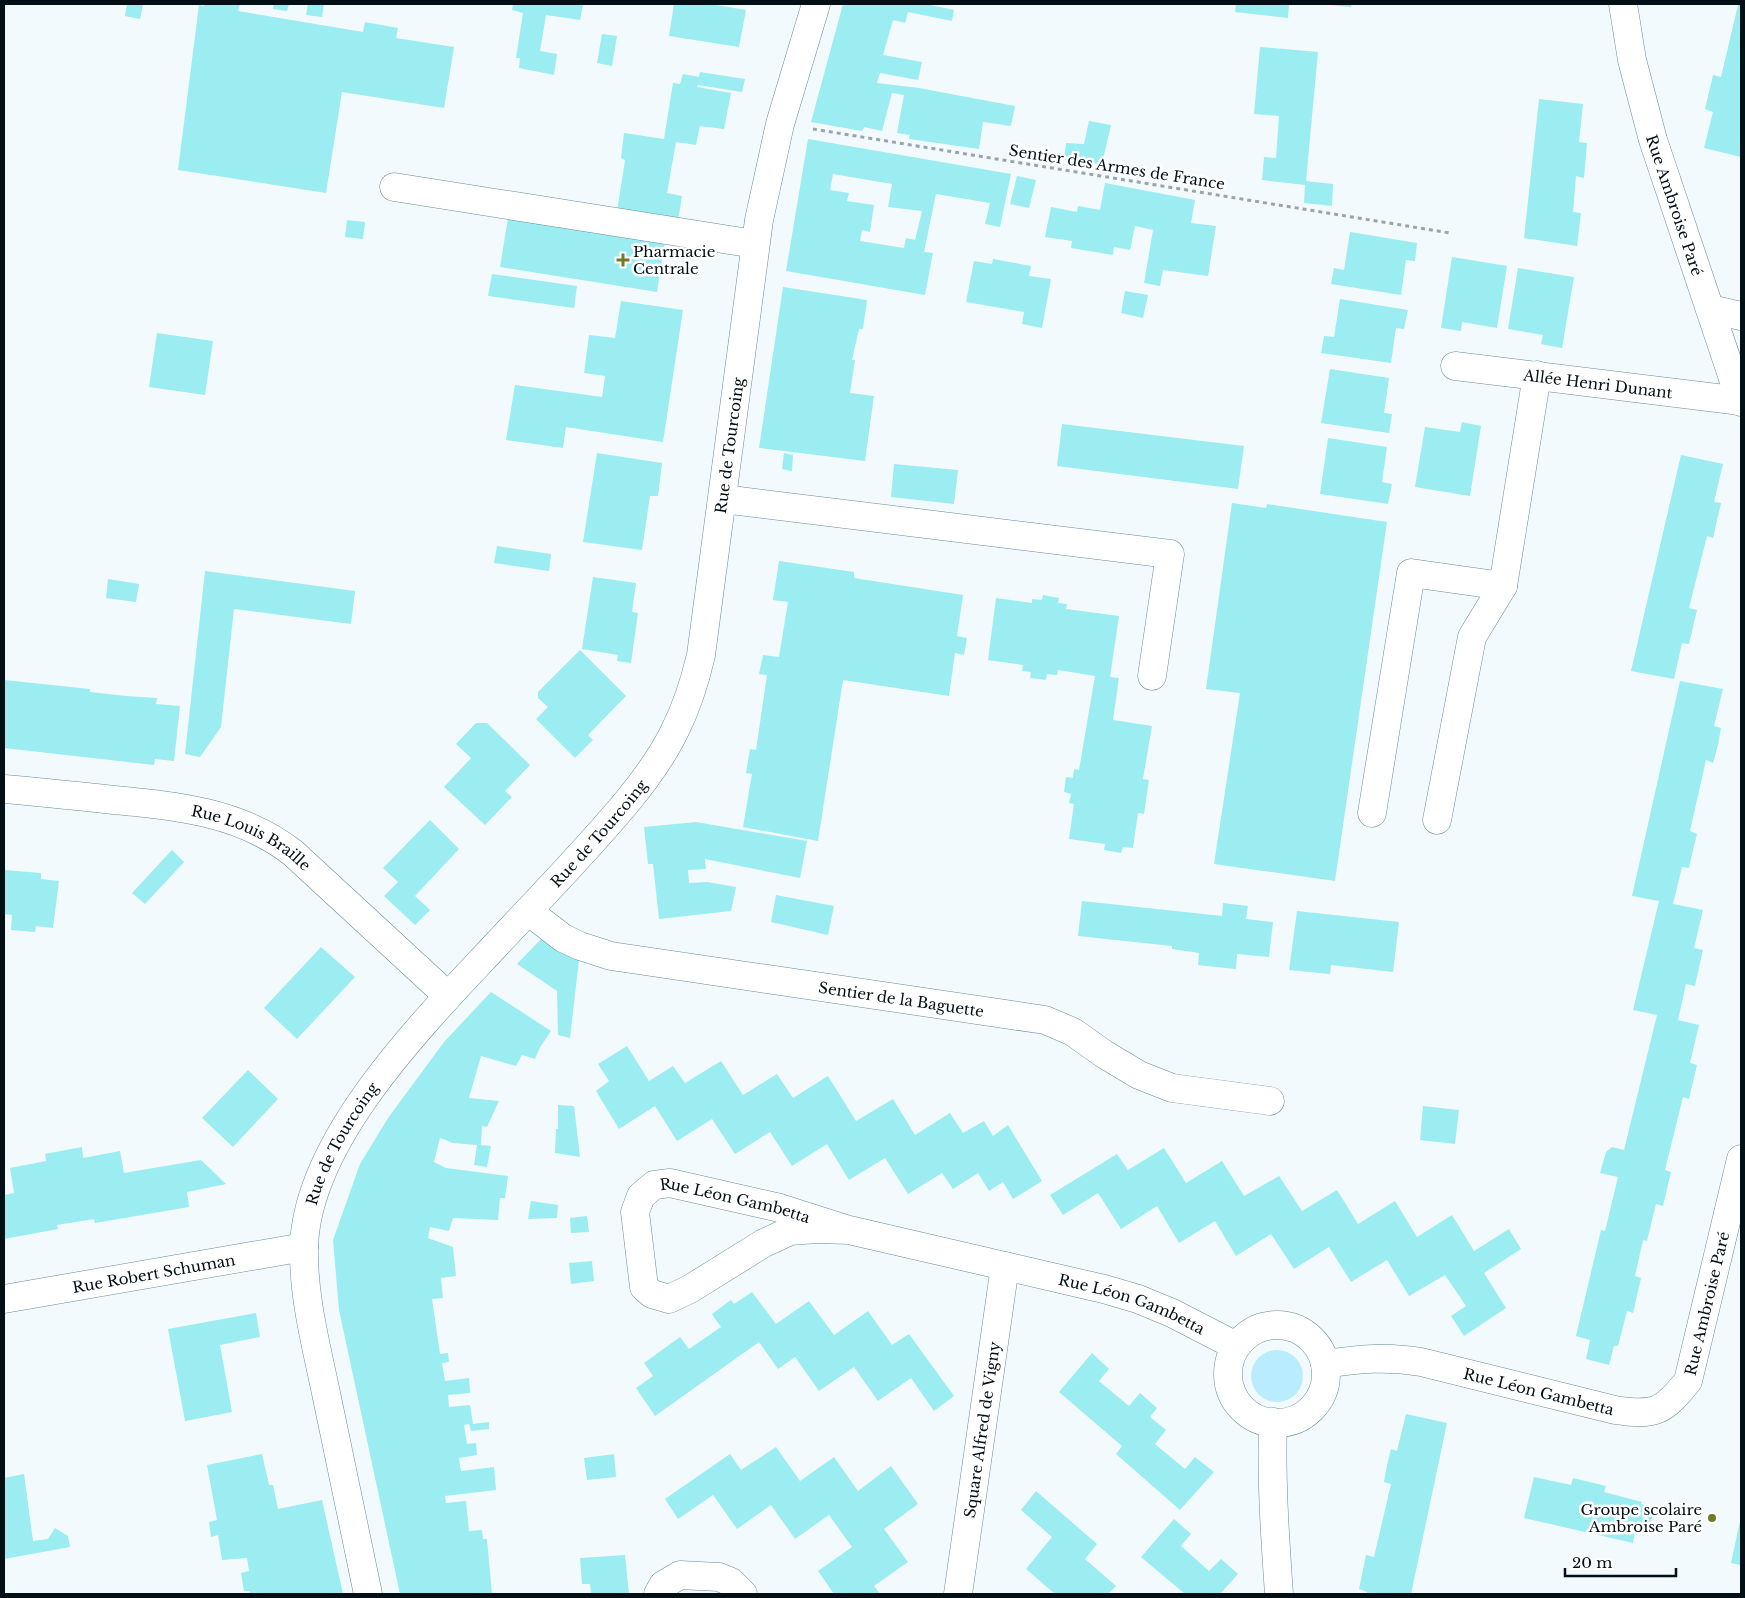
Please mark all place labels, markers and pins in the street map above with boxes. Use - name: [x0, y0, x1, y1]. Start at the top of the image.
- place label: Pharmacie Centrale: [633, 242, 715, 278]
- marker: Pharmacie Centrale: [617, 254, 629, 266]
- place label: Groupe scolaire Ambroise Paré: [1580, 1500, 1702, 1536]
- marker: Groupe scolaire Ambroise Paré: [1706, 1512, 1718, 1524]

